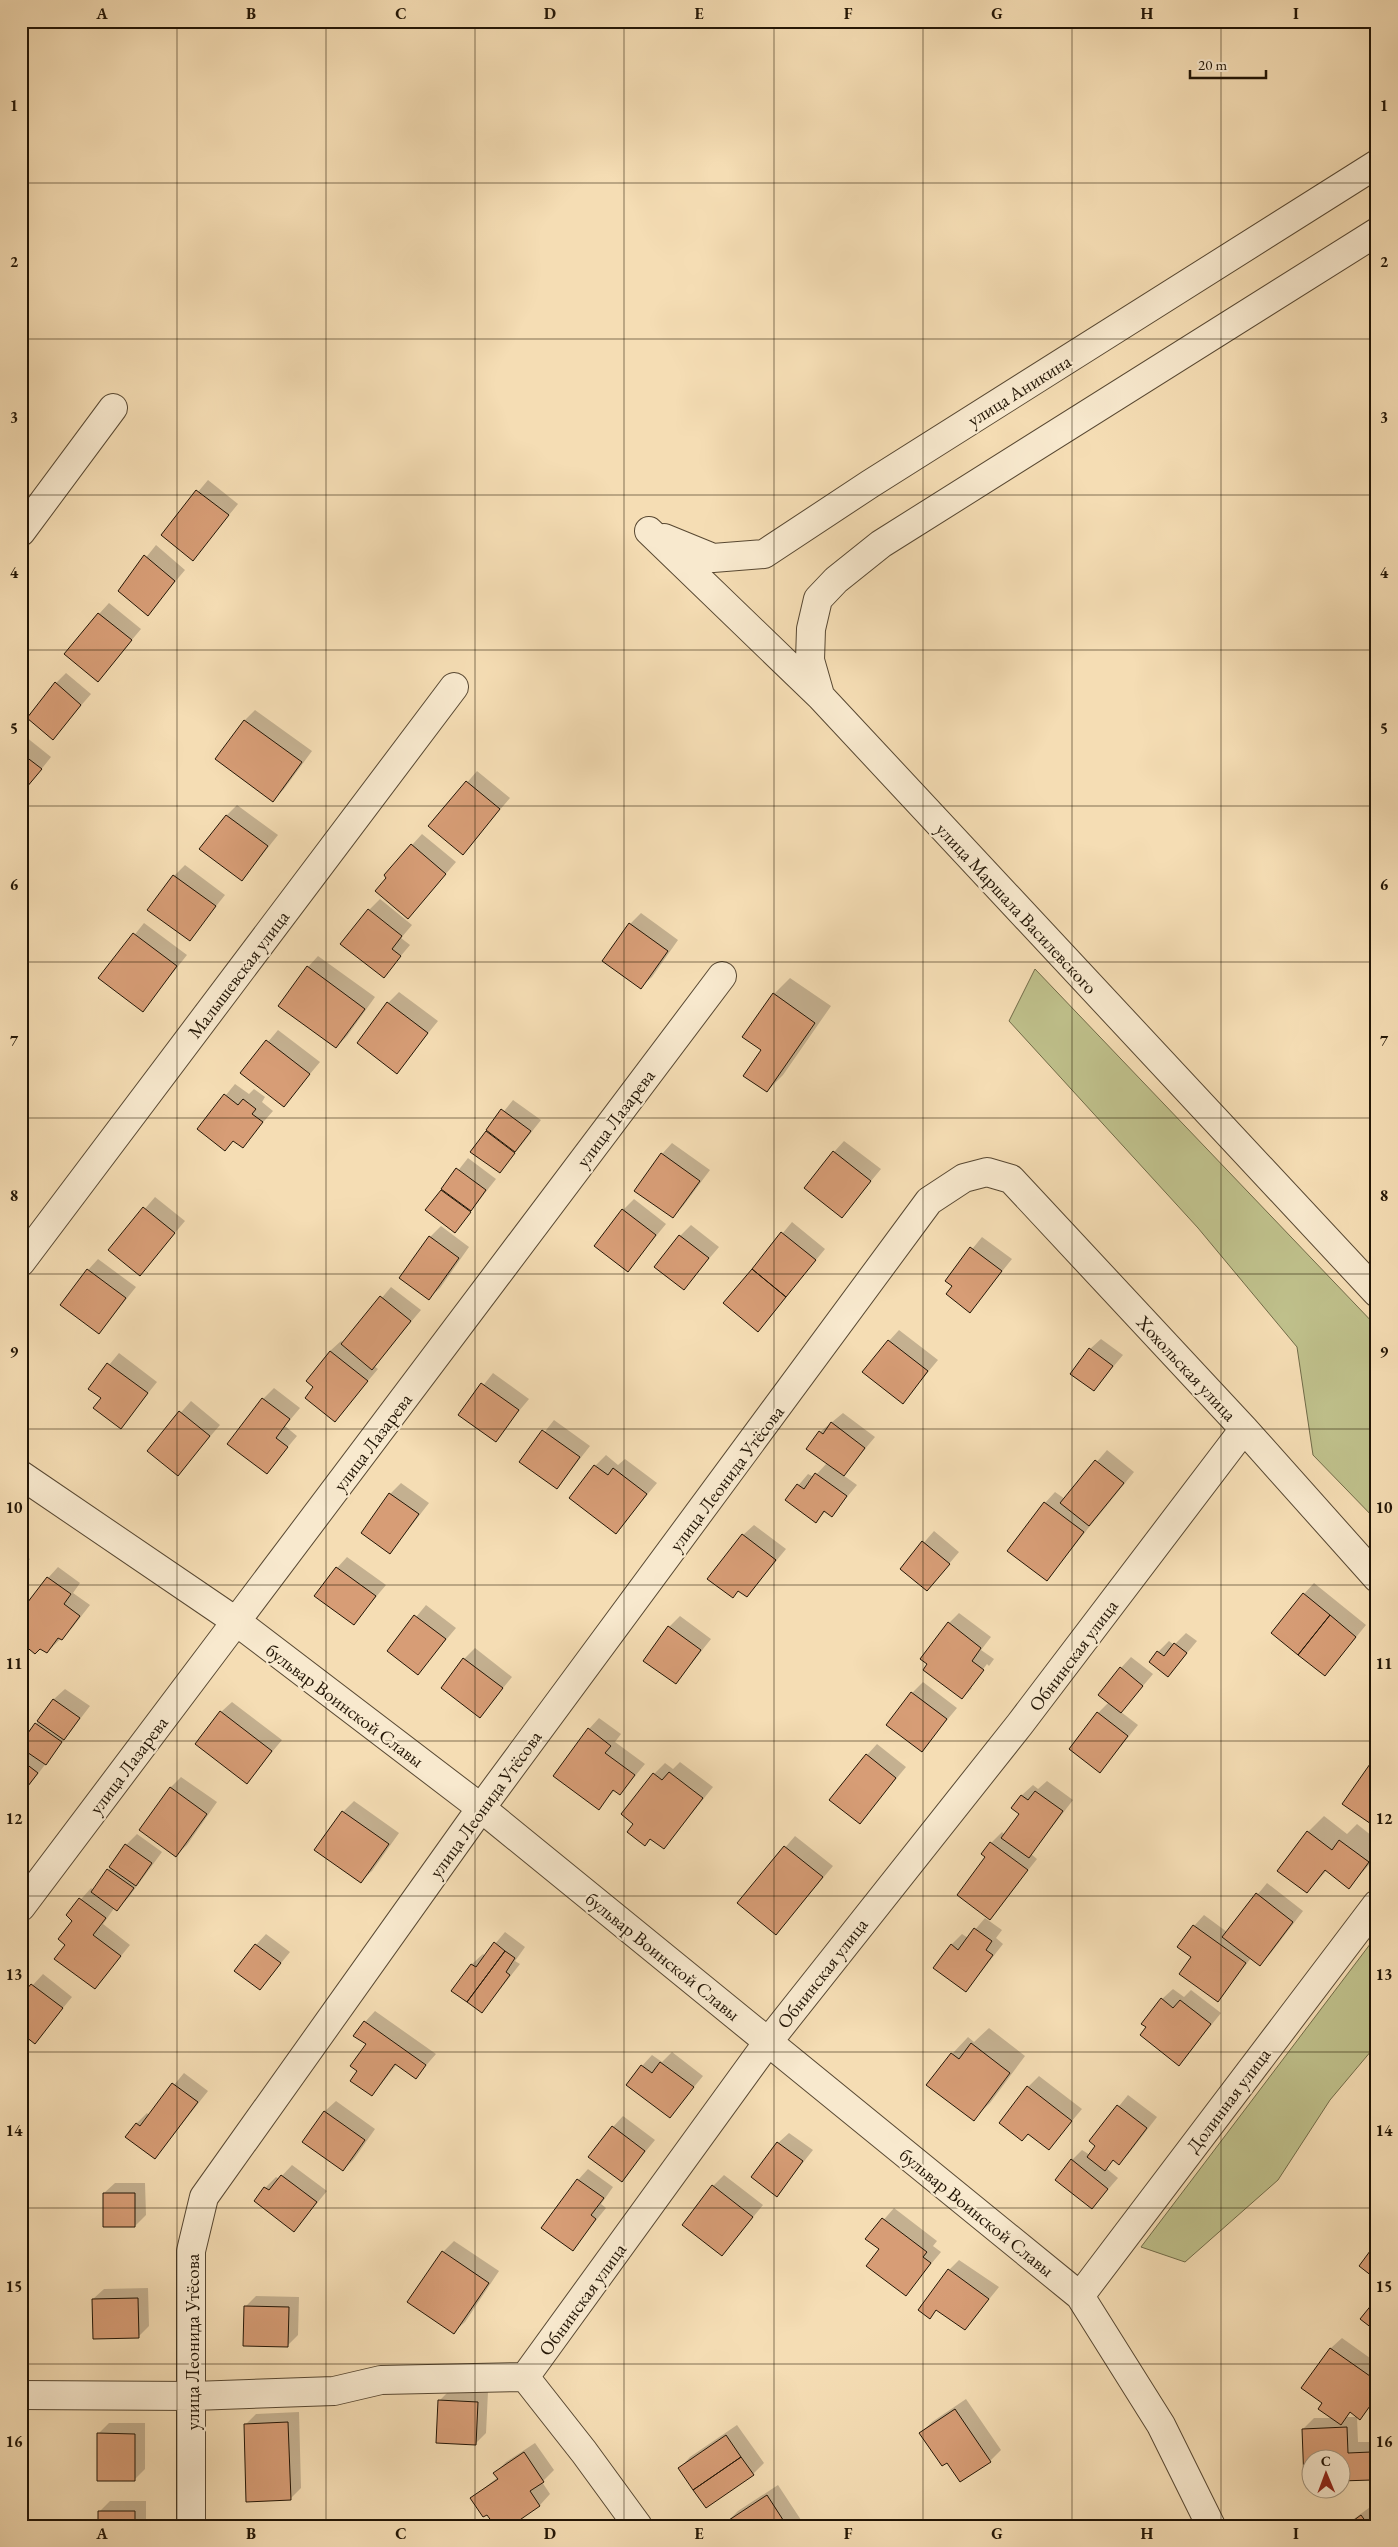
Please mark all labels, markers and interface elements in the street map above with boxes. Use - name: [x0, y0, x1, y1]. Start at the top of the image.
- text: A: [95, 3, 108, 24]
- text: B: [246, 3, 256, 24]
- text: C: [395, 3, 407, 24]
- text: D: [544, 3, 556, 24]
- text: E: [694, 3, 704, 24]
- text: F: [844, 3, 853, 24]
- text: G: [991, 3, 1003, 24]
- text: H: [1141, 3, 1154, 24]
- text: I: [1293, 3, 1299, 24]
- scale bar: [1190, 48, 1267, 80]
- text: 20 m: [1198, 55, 1227, 74]
- text: 1: [10, 95, 18, 116]
- text: 1: [1380, 95, 1388, 116]
- text: 2: [10, 251, 19, 272]
- text: 2: [1380, 251, 1389, 272]
- street label: улица Аникина: [963, 348, 1076, 432]
- text: 3: [10, 407, 18, 428]
- text: 3: [1380, 407, 1388, 428]
- text: 4: [10, 562, 19, 583]
- text: 4: [1380, 562, 1389, 583]
- text: 5: [10, 718, 18, 739]
- text: 5: [1380, 718, 1388, 739]
- street label: улица Маршала Василевского: [930, 817, 1103, 1000]
- text: 6: [10, 874, 19, 895]
- text: 6: [1380, 874, 1389, 895]
- street label: Малышевская улица: [182, 905, 295, 1043]
- text: 7: [10, 1030, 19, 1051]
- text: 7: [1380, 1030, 1389, 1051]
- street label: улица Лазарева: [570, 1064, 661, 1172]
- text: 8: [10, 1185, 18, 1206]
- text: 8: [1380, 1185, 1388, 1206]
- street label: Хохольская улица: [1130, 1309, 1242, 1427]
- text: 9: [10, 1341, 19, 1362]
- text: 9: [1380, 1341, 1389, 1362]
- street label: улица Лазарева: [327, 1388, 418, 1496]
- street label: улица Леонида Утёсова: [663, 1400, 790, 1556]
- text: 10: [6, 1497, 23, 1518]
- text: 10: [1376, 1497, 1393, 1518]
- street label: Обнинская улица: [1023, 1594, 1124, 1716]
- street label: бульвар Воинской Славы: [261, 1638, 429, 1773]
- text: 11: [6, 1653, 22, 1674]
- text: 11: [1376, 1653, 1392, 1674]
- street label: улица Лазарева: [83, 1711, 174, 1819]
- street label: улица Леонида Утёсова: [423, 1725, 548, 1883]
- text: 12: [6, 1808, 23, 1829]
- text: 12: [1376, 1808, 1393, 1829]
- street label: бульвар Воинской Славы: [580, 1886, 745, 2027]
- street label: Обнинская улица: [771, 1913, 874, 2034]
- text: 13: [6, 1964, 22, 1985]
- text: 13: [1376, 1964, 1392, 1985]
- street label: Долинная улица: [1181, 2042, 1276, 2158]
- text: 14: [6, 2120, 23, 2141]
- text: 14: [1376, 2120, 1393, 2141]
- street label: бульвар Воинской Славы: [894, 2142, 1059, 2283]
- street label: Обнинская улица: [533, 2237, 632, 2361]
- street label: улица Леонида Утёсова: [180, 2253, 205, 2430]
- text: 15: [6, 2276, 22, 2297]
- text: 15: [1376, 2276, 1392, 2297]
- text: 16: [6, 2431, 23, 2452]
- text: 16: [1376, 2431, 1393, 2452]
- north arrow: [1300, 2450, 1350, 2500]
- text: С: [1321, 2452, 1331, 2470]
- text: A: [95, 2523, 108, 2544]
- text: B: [246, 2523, 256, 2544]
- text: C: [395, 2523, 407, 2544]
- text: D: [544, 2523, 556, 2544]
- text: E: [694, 2523, 704, 2544]
- text: F: [844, 2523, 853, 2544]
- text: G: [991, 2523, 1003, 2544]
- text: H: [1141, 2523, 1154, 2544]
- text: I: [1293, 2523, 1299, 2544]

